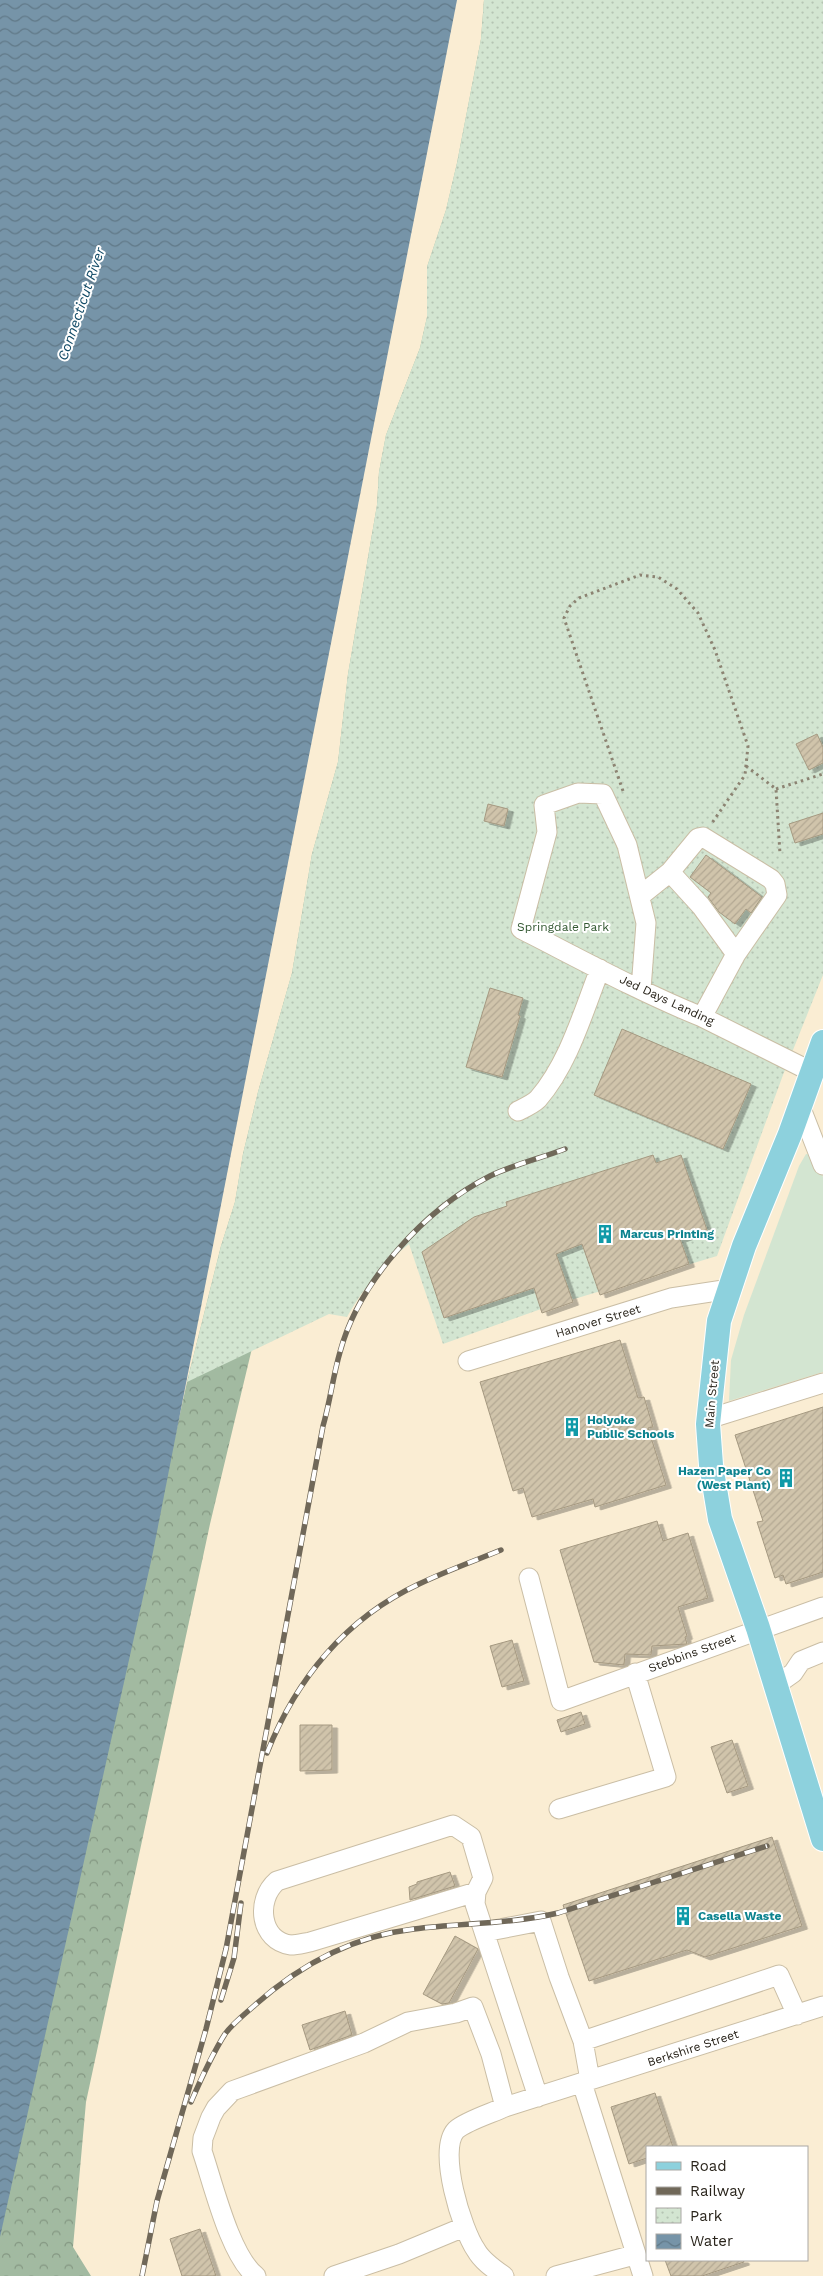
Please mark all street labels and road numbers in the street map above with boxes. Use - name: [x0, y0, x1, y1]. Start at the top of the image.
- street label: Jed Days Landing: [617, 972, 717, 1028]
- street label: Hanover Street: [554, 1301, 642, 1341]
- street label: Main Street: [702, 1360, 722, 1428]
- street label: Stebbins Street: [646, 1631, 738, 1675]
- street label: Berkshire Street: [646, 2027, 740, 2069]

